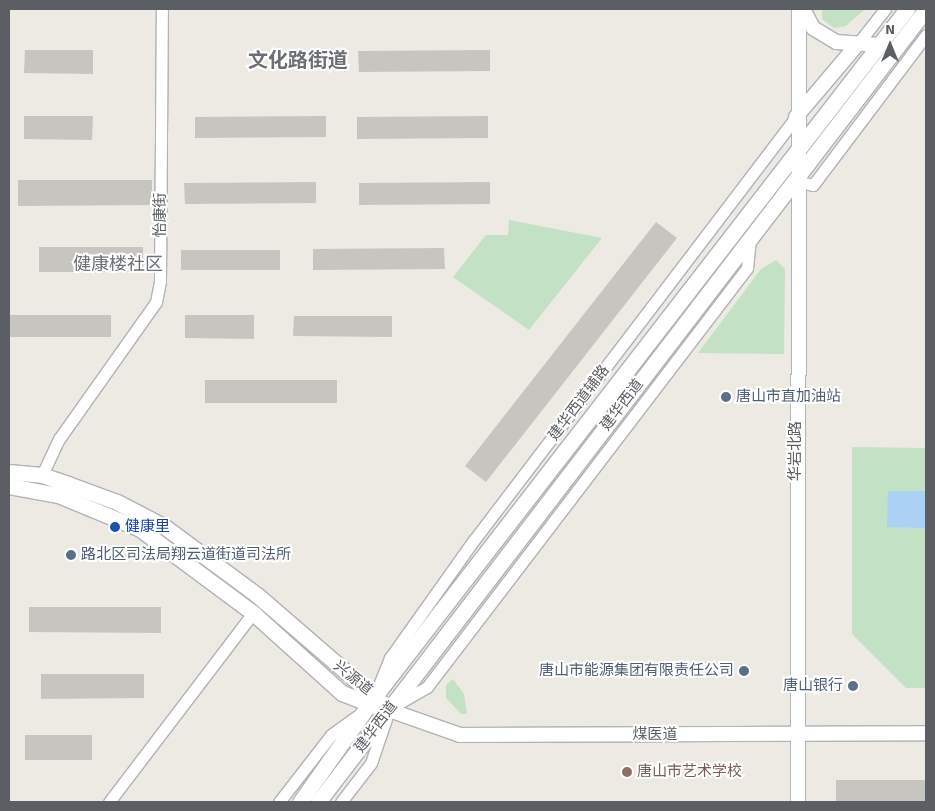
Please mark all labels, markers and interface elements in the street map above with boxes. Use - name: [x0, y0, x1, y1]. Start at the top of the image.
- north arrow: [865, 20, 915, 70]
- text: N: [885, 21, 895, 38]
- district label: 文化路街道: [248, 48, 348, 72]
- street label: 怡康街: [152, 193, 170, 237]
- district label: 健康楼社区: [73, 253, 163, 275]
- street label: 建华西道辅路: [545, 362, 613, 444]
- street label: 建华西道: [597, 376, 647, 434]
- place label: 唐山市直加油站: [736, 388, 841, 406]
- marker: 唐山市直加油站: [720, 391, 732, 403]
- street label: 华岩北路: [787, 421, 805, 481]
- place label: 健康里: [125, 518, 170, 536]
- marker: 健康里: [109, 521, 121, 533]
- place label: 路北区司法局翔云道街道司法所: [81, 546, 291, 564]
- marker: 路北区司法局翔云道街道司法所: [65, 549, 77, 561]
- street label: 兴源道: [330, 657, 376, 699]
- place label: 唐山市能源集团有限责任公司: [539, 662, 734, 680]
- marker: 唐山市能源集团有限责任公司: [738, 665, 750, 677]
- place label: 唐山银行: [783, 677, 843, 695]
- marker: 唐山银行: [847, 680, 859, 692]
- street label: 建华西道: [351, 698, 401, 756]
- street label: 煤医道: [633, 726, 677, 744]
- place label: 唐山市艺术学校: [637, 763, 742, 781]
- marker: 唐山市艺术学校: [621, 766, 633, 778]

